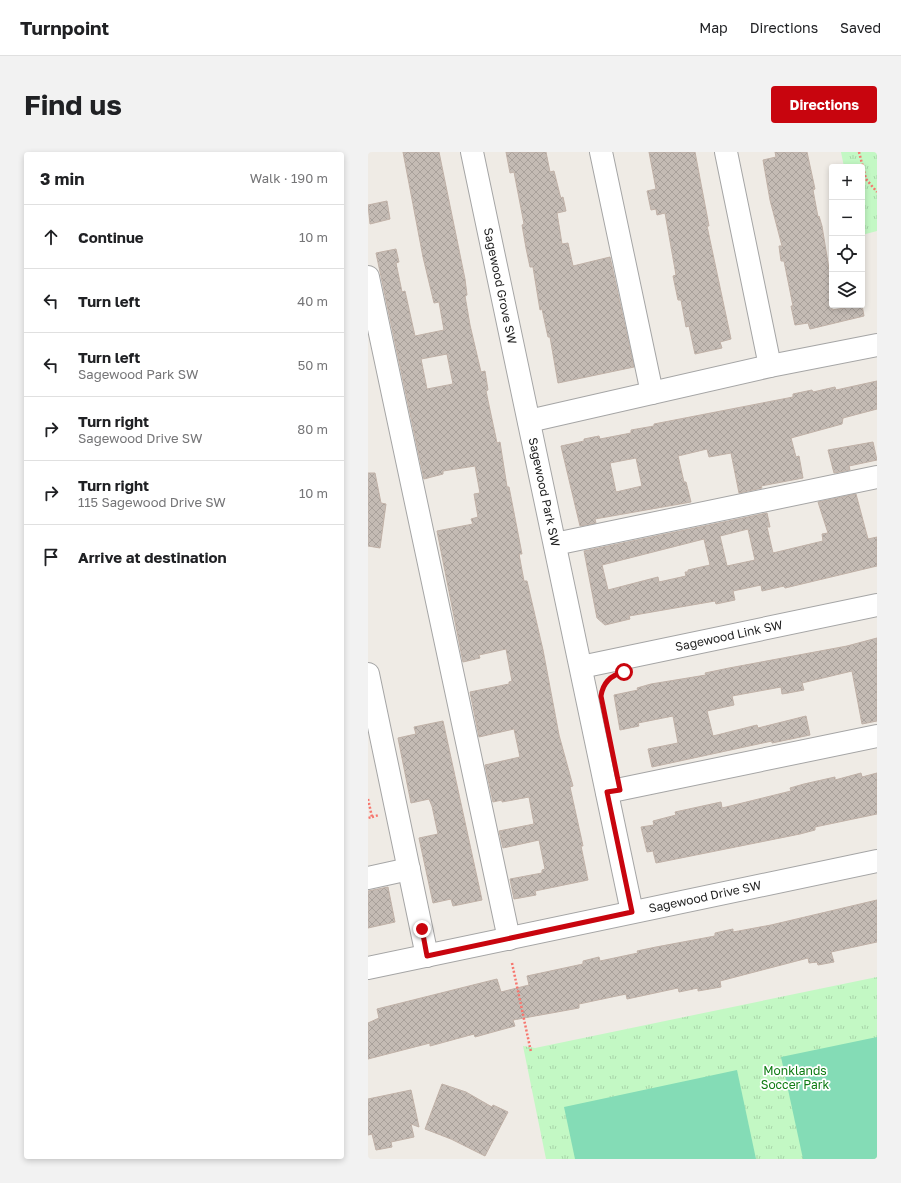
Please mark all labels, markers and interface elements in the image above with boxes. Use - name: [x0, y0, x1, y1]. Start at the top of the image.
- text: Turnpoint: [20, 16, 109, 39]
- text: Map: [699, 19, 728, 36]
- text: Directions: [750, 19, 818, 36]
- text: Saved: [840, 19, 881, 36]
- button: Directions: [771, 86, 877, 123]
- text: Find us: [24, 88, 122, 121]
- map controls: [829, 164, 865, 308]
- button: +: [829, 164, 865, 200]
- text: 3 min: [40, 168, 84, 189]
- text: Walk · 190 m: [250, 170, 328, 186]
- button: −: [829, 200, 865, 236]
- icon: ahead: [40, 226, 62, 248]
- street label: Sagewood Grove SW: [481, 226, 520, 346]
- text: Continue: [78, 228, 144, 246]
- text: 10 m: [299, 229, 328, 245]
- button: locate: [829, 236, 865, 272]
- button: layers: [829, 272, 865, 308]
- icon: left: [40, 290, 62, 312]
- text: Turn left: [78, 292, 140, 310]
- text: 40 m: [297, 293, 328, 309]
- text: Turn left: [78, 348, 140, 366]
- icon: left: [40, 354, 62, 376]
- text: 50 m: [298, 357, 328, 373]
- text: Sagewood Park SW: [78, 366, 198, 382]
- text: Turn right: [78, 412, 149, 430]
- icon: right: [40, 418, 62, 440]
- text: 80 m: [297, 421, 328, 437]
- text: Sagewood Drive SW: [78, 430, 202, 446]
- street label: Sagewood Park SW: [526, 436, 563, 548]
- text: Turn right: [78, 476, 149, 494]
- icon: right: [40, 482, 62, 504]
- text: 10 m: [299, 485, 328, 501]
- text: 115 Sagewood Drive SW: [78, 494, 226, 510]
- icon: arrive: [40, 546, 62, 568]
- text: Arrive at destination: [78, 548, 227, 566]
- street label: Sagewood Link SW: [674, 617, 784, 654]
- route start: [615, 663, 633, 681]
- street label: Sagewood Drive SW: [647, 877, 763, 916]
- route end: [413, 920, 431, 938]
- park label: Monklands Soccer Park: [761, 1063, 830, 1092]

